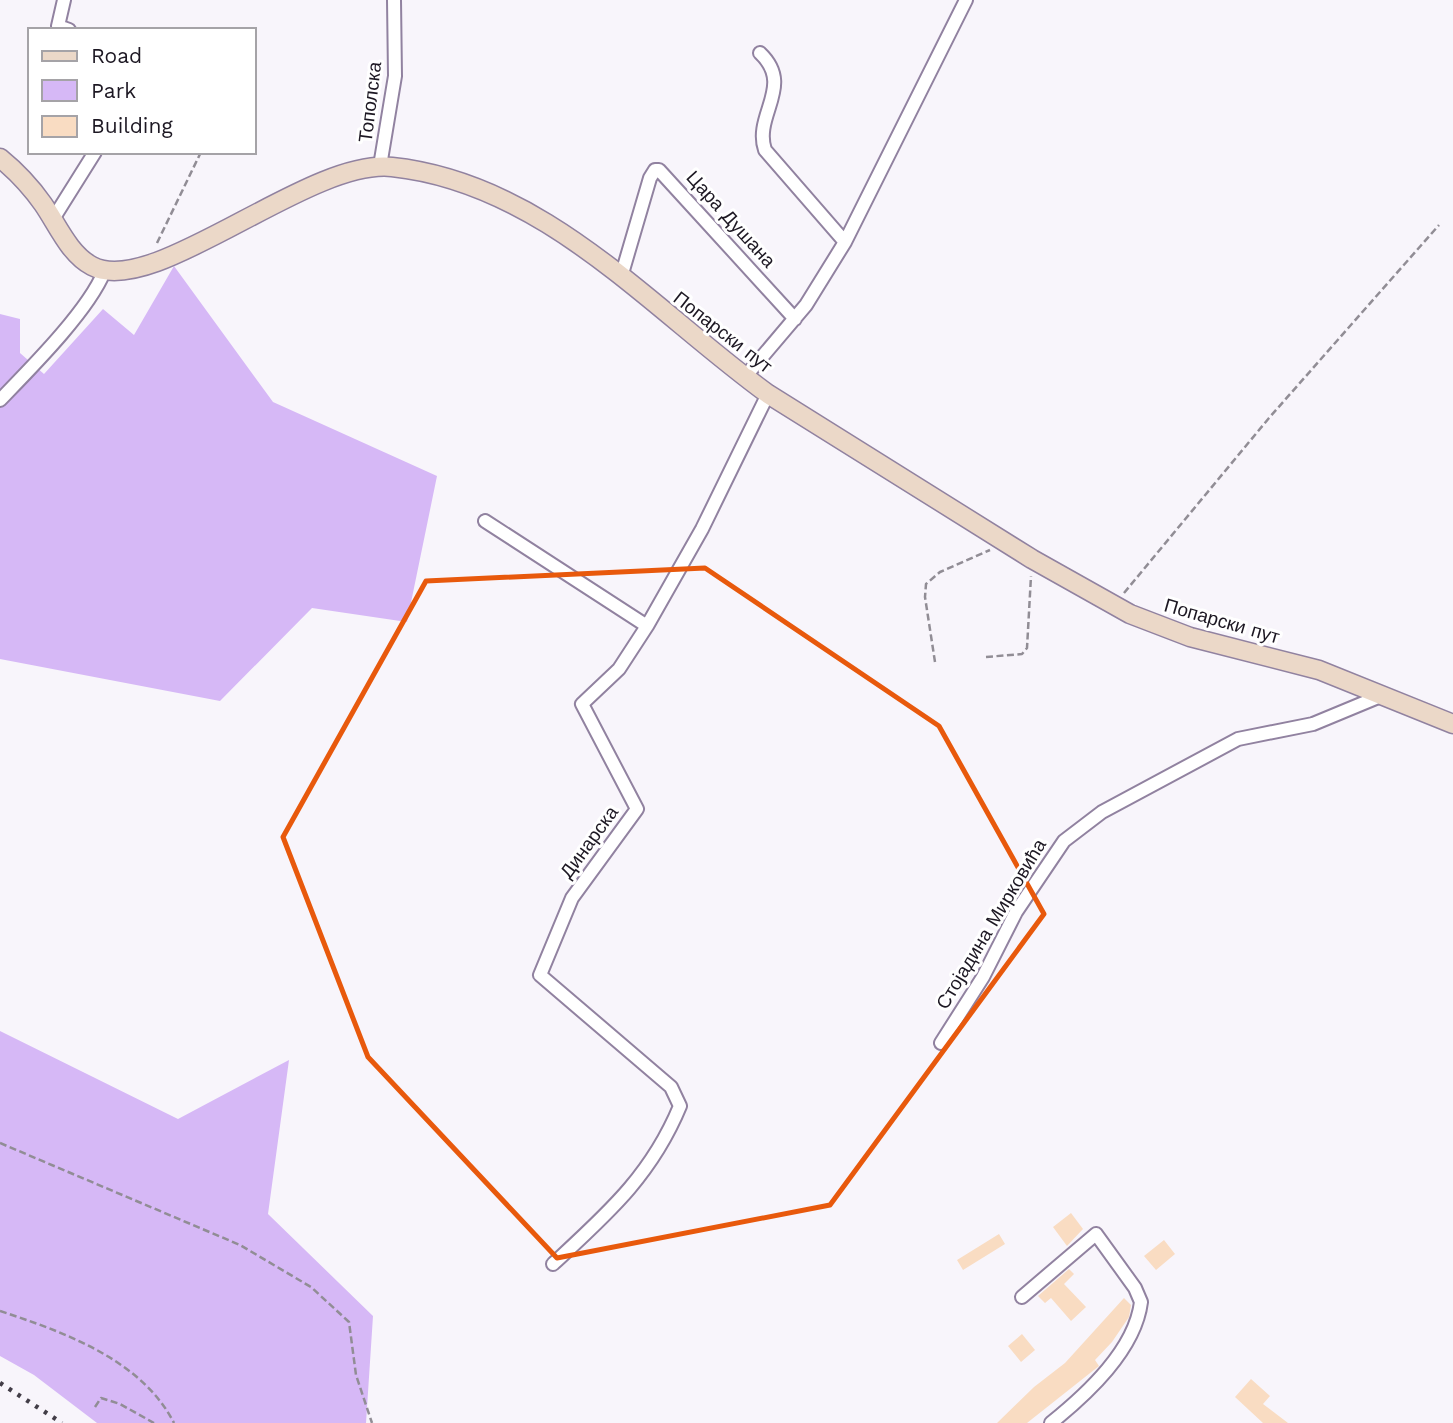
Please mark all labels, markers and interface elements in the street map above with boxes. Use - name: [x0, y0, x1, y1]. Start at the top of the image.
- legend: [28, 28, 256, 154]
- text: Road: [91, 43, 142, 68]
- street label: Тополска: [354, 60, 386, 144]
- text: Park: [91, 78, 136, 103]
- text: Building: [91, 113, 173, 138]
- street label: Цара Душана: [682, 166, 781, 272]
- street label: Попарски пут: [669, 286, 777, 378]
- street label: Попарски пут: [1162, 594, 1283, 649]
- street label: Динарска: [555, 801, 623, 883]
- street label: Стојадина Мирковића: [931, 834, 1051, 1013]

